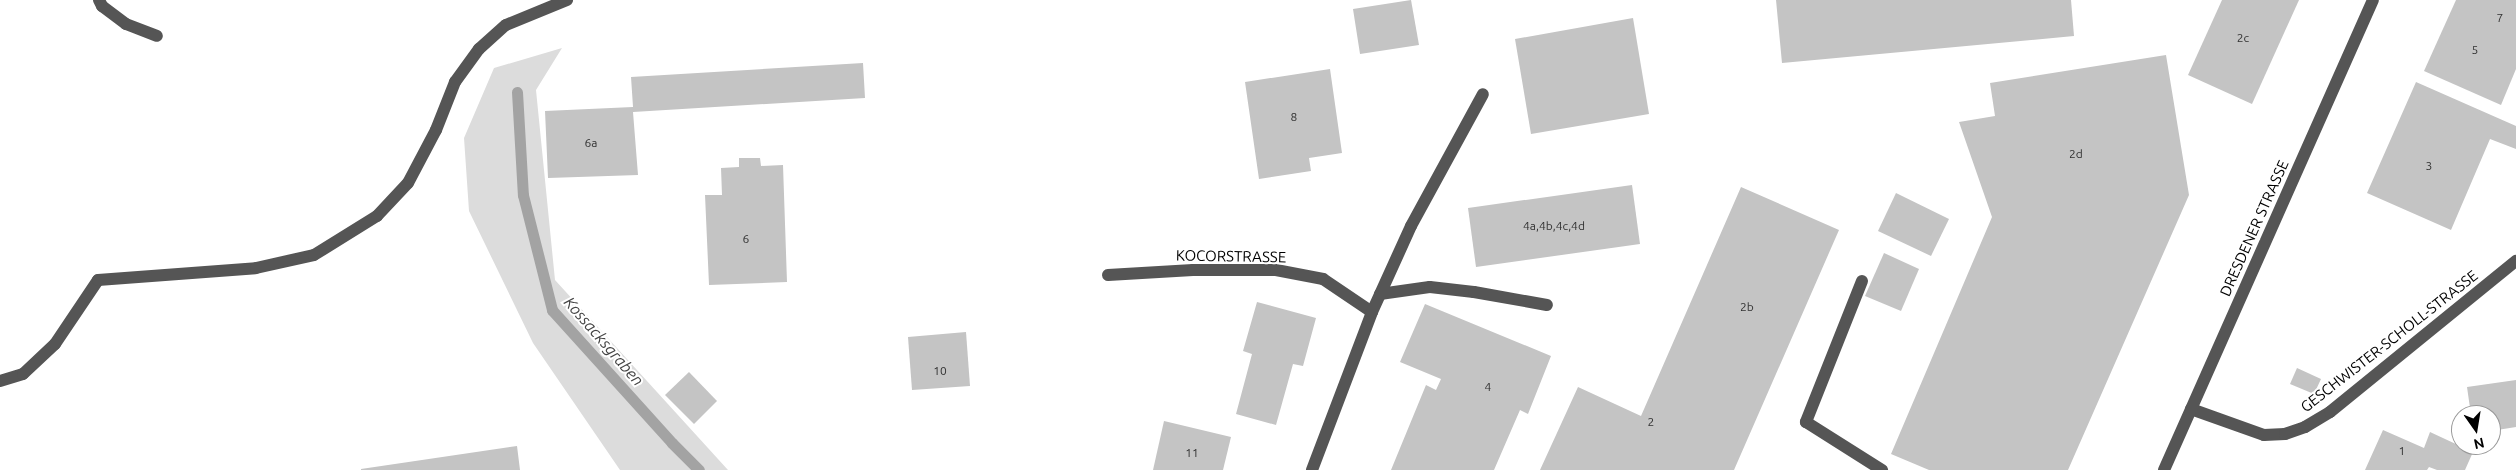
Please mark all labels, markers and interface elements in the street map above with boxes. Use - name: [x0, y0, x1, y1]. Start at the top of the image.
- house number: 7: [2497, 11, 2503, 25]
- house number: 2c: [2237, 31, 2249, 45]
- house number: 5: [2472, 43, 2478, 57]
- house number: 8: [1291, 110, 1297, 124]
- house number: 6a: [585, 136, 597, 150]
- house number: 2d: [2069, 147, 2083, 161]
- street label: DRESDENER STRASSE: [2216, 157, 2292, 299]
- house number: 3: [2426, 159, 2432, 173]
- house number: 4a,4b,4c,4d: [1523, 219, 1585, 233]
- house number: 6: [743, 232, 749, 246]
- street label: KOCORSTRASSE: [1176, 246, 1286, 266]
- street label: GESCHWISTER-SCHOLL-STRASSE: [2297, 266, 2481, 416]
- water label: Kossacksgraben: [560, 293, 648, 389]
- house number: 2b: [1740, 300, 1754, 314]
- house number: 10: [933, 364, 947, 378]
- house number: 4: [1485, 380, 1491, 394]
- north arrow: [2451, 405, 2501, 455]
- house number: 2: [1648, 415, 1654, 429]
- text: N: [2472, 435, 2486, 453]
- house number: 1: [2399, 444, 2405, 458]
- house number: 11: [1185, 446, 1199, 460]

